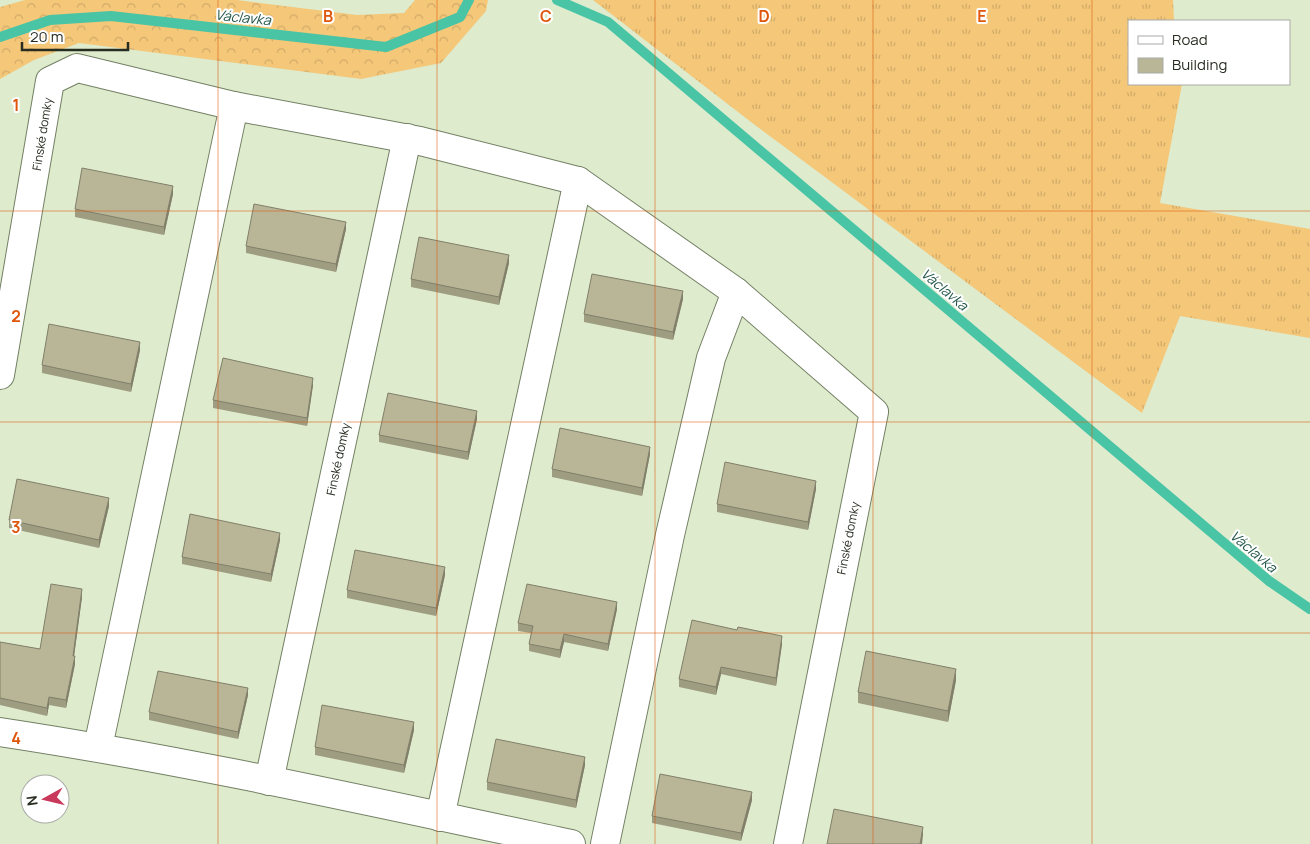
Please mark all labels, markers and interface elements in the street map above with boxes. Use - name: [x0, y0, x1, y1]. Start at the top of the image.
- water label: Václavka: [214, 5, 273, 29]
- text: B: [323, 5, 333, 27]
- text: C: [540, 5, 552, 27]
- text: D: [758, 5, 770, 27]
- text: E: [977, 5, 987, 27]
- scale bar: [22, 20, 129, 52]
- legend: [1128, 20, 1290, 85]
- text: 20 m: [30, 26, 63, 47]
- text: Road: [1172, 29, 1208, 50]
- text: Building: [1172, 54, 1227, 75]
- text: 1: [12, 94, 20, 116]
- street label: Finské domky: [28, 95, 56, 172]
- water label: Václavka: [918, 264, 973, 315]
- text: 2: [11, 305, 21, 327]
- street label: Finské domky: [322, 420, 354, 497]
- street label: Finské domky: [833, 499, 864, 576]
- text: 3: [11, 516, 21, 538]
- water label: Václavka: [1227, 526, 1282, 577]
- text: 4: [11, 727, 21, 749]
- north arrow: [20, 774, 70, 824]
- text: N: [22, 795, 42, 807]

